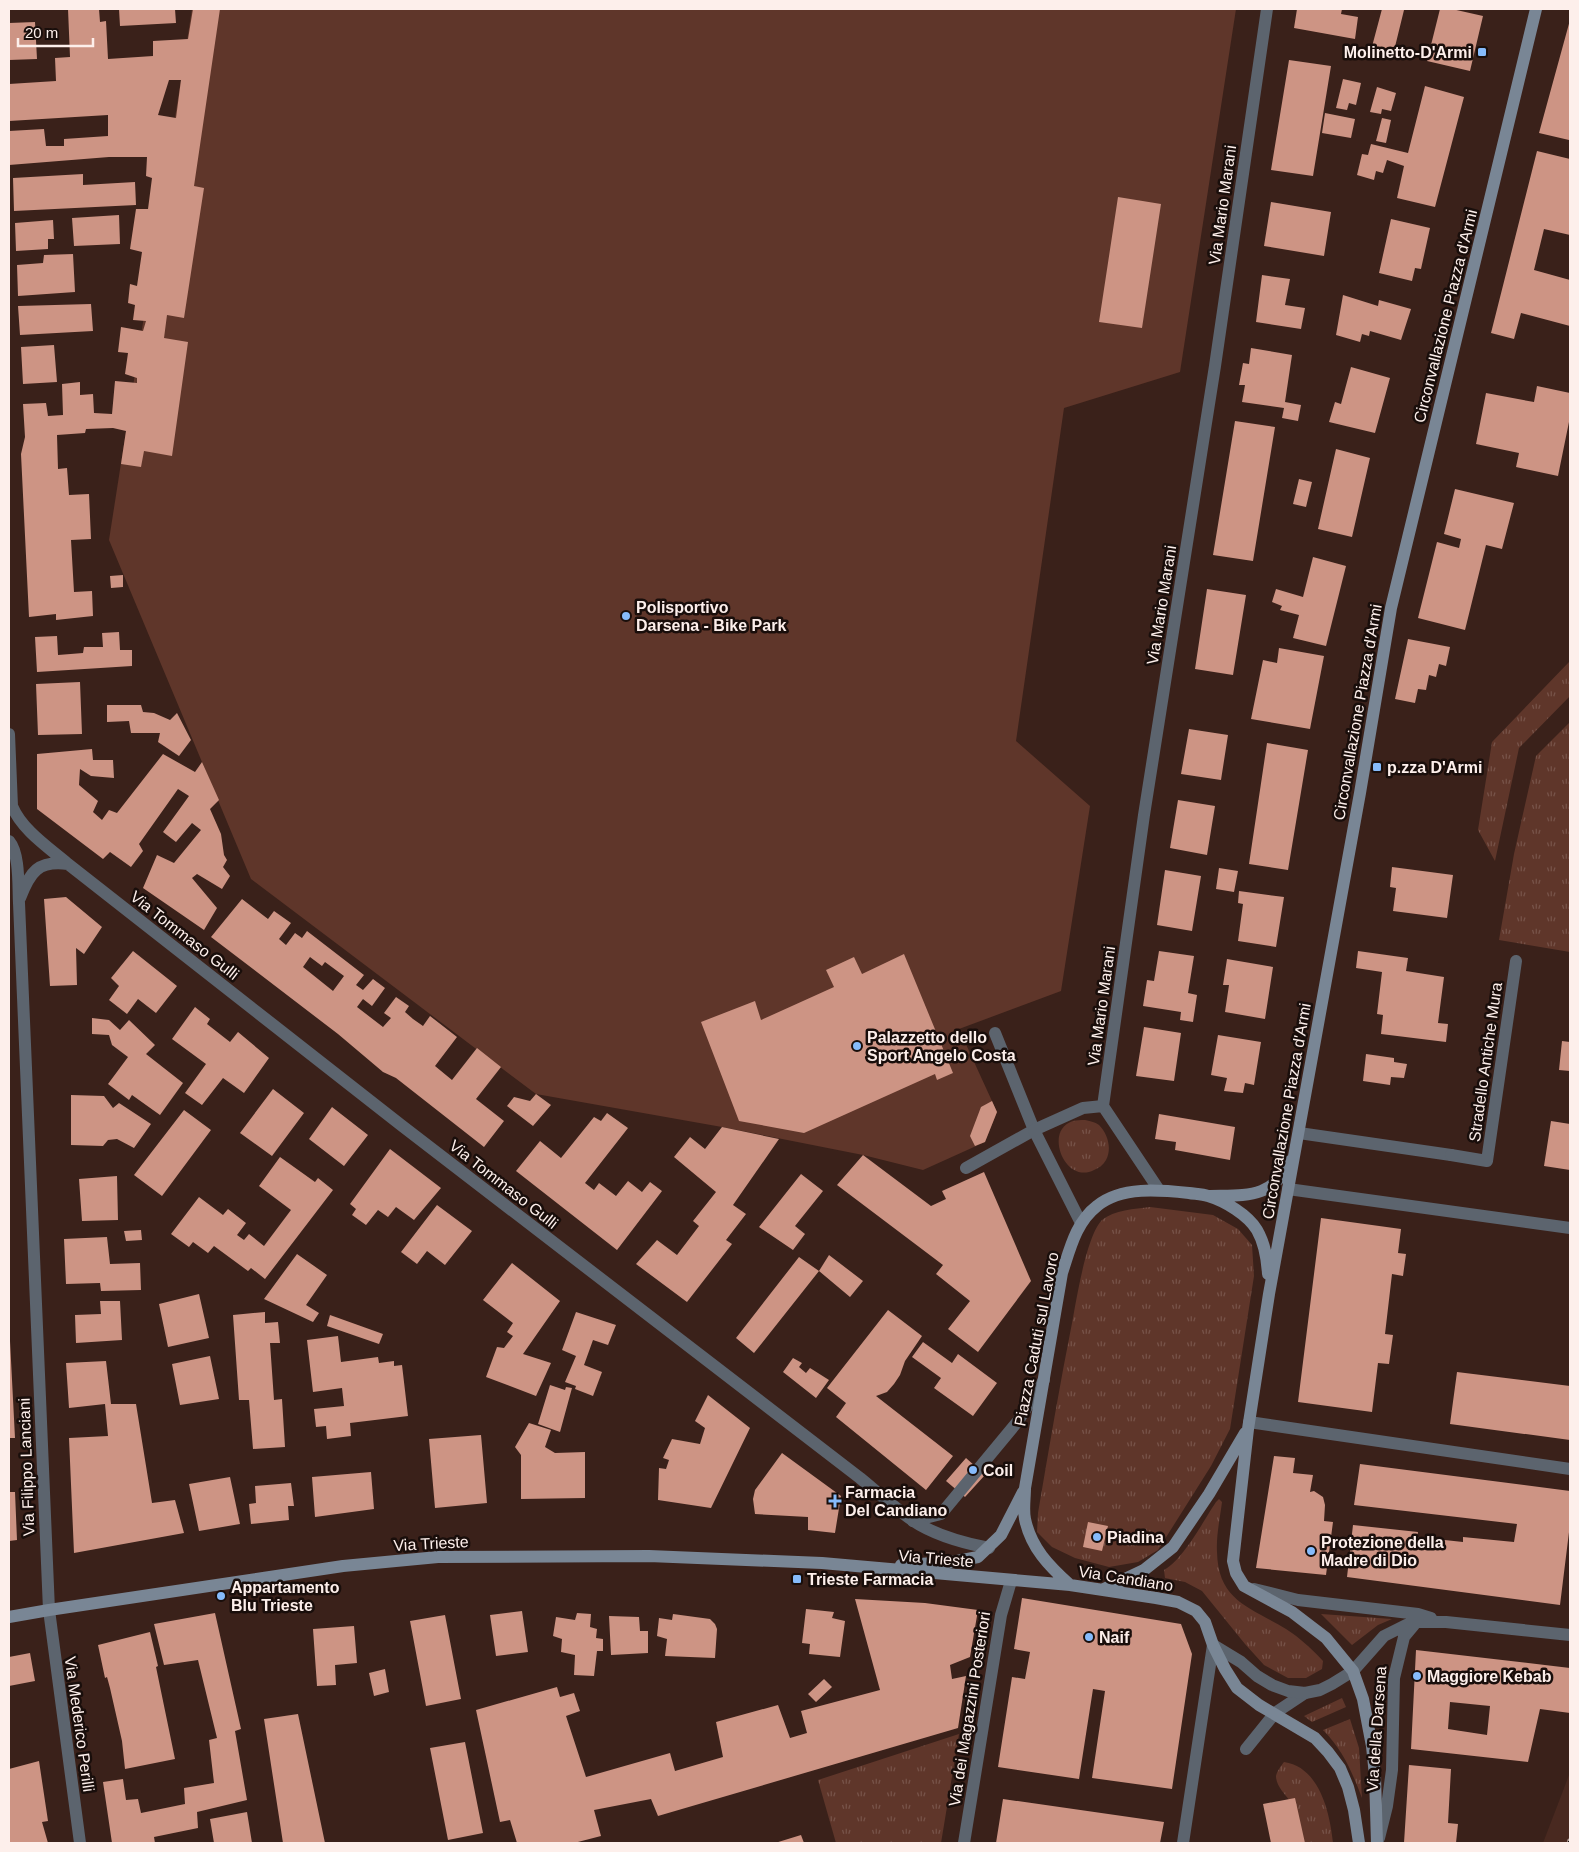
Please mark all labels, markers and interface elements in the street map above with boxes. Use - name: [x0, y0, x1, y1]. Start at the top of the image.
- scale bar: [18, 15, 92, 47]
- text: 20 m: [25, 24, 58, 41]
- place label: Molinetto-D'Armi: [1344, 44, 1472, 61]
- marker: Molinetto-D'Armi: [1476, 46, 1488, 58]
- street label: Via Mario Marani: [1206, 144, 1239, 266]
- street label: Circonvallazione Piazza d'Armi: [1411, 208, 1480, 424]
- street label: Via Mario Marani: [1144, 544, 1179, 666]
- place label: Polisportivo Darsena - Bike Park: [636, 599, 786, 634]
- street label: Circonvallazione Piazza d'Armi: [1330, 603, 1385, 821]
- marker: Polisportivo Darsena - Bike Park: [620, 610, 632, 622]
- place label: p.zza D'Armi: [1387, 759, 1482, 776]
- marker: p.zza D'Armi: [1371, 761, 1383, 773]
- street label: Via Tommaso Gulli: [127, 888, 242, 983]
- street label: Via Mario Marani: [1085, 945, 1118, 1067]
- street label: Stradello Antiche Mura: [1466, 981, 1505, 1143]
- street label: Circonvallazione Piazza d'Armi: [1259, 1002, 1314, 1220]
- place label: Palazzetto dello Sport Angelo Costa: [867, 1029, 1016, 1064]
- marker: Palazzetto dello Sport Angelo Costa: [851, 1040, 863, 1052]
- street label: Via Tommaso Gulli: [446, 1137, 561, 1232]
- street label: Piazza Caduti sul Lavoro: [1011, 1251, 1062, 1428]
- street label: Via Filippo Lanciani: [16, 1397, 37, 1536]
- place label: Coil: [983, 1462, 1013, 1479]
- marker: Coil: [967, 1464, 979, 1476]
- place label: Farmacia Del Candiano: [845, 1484, 947, 1519]
- marker: Farmacia Del Candiano: [829, 1495, 841, 1507]
- place label: Piadina: [1107, 1529, 1164, 1546]
- marker: Piadina: [1091, 1531, 1103, 1543]
- street label: Via Trieste: [393, 1533, 469, 1554]
- place label: Protezione della Madre di Dio: [1321, 1534, 1444, 1569]
- marker: Protezione della Madre di Dio: [1305, 1545, 1317, 1557]
- street label: Via Trieste: [898, 1547, 974, 1570]
- street label: Via Candiano: [1077, 1563, 1175, 1594]
- place label: Trieste Farmacia: [807, 1571, 933, 1588]
- marker: Trieste Farmacia: [791, 1573, 803, 1585]
- place label: Appartamento Blu Trieste: [231, 1579, 340, 1614]
- marker: Appartamento Blu Trieste: [215, 1590, 227, 1602]
- street label: Via dei Magazzini Posteriori: [946, 1610, 993, 1808]
- place label: Naif: [1099, 1629, 1130, 1646]
- marker: Naif: [1083, 1631, 1095, 1643]
- street label: Via Mederico Perilli: [62, 1655, 97, 1793]
- street label: Via della Darsena: [1364, 1665, 1389, 1792]
- place label: Maggiore Kebab: [1427, 1668, 1552, 1685]
- marker: Maggiore Kebab: [1411, 1670, 1423, 1682]

